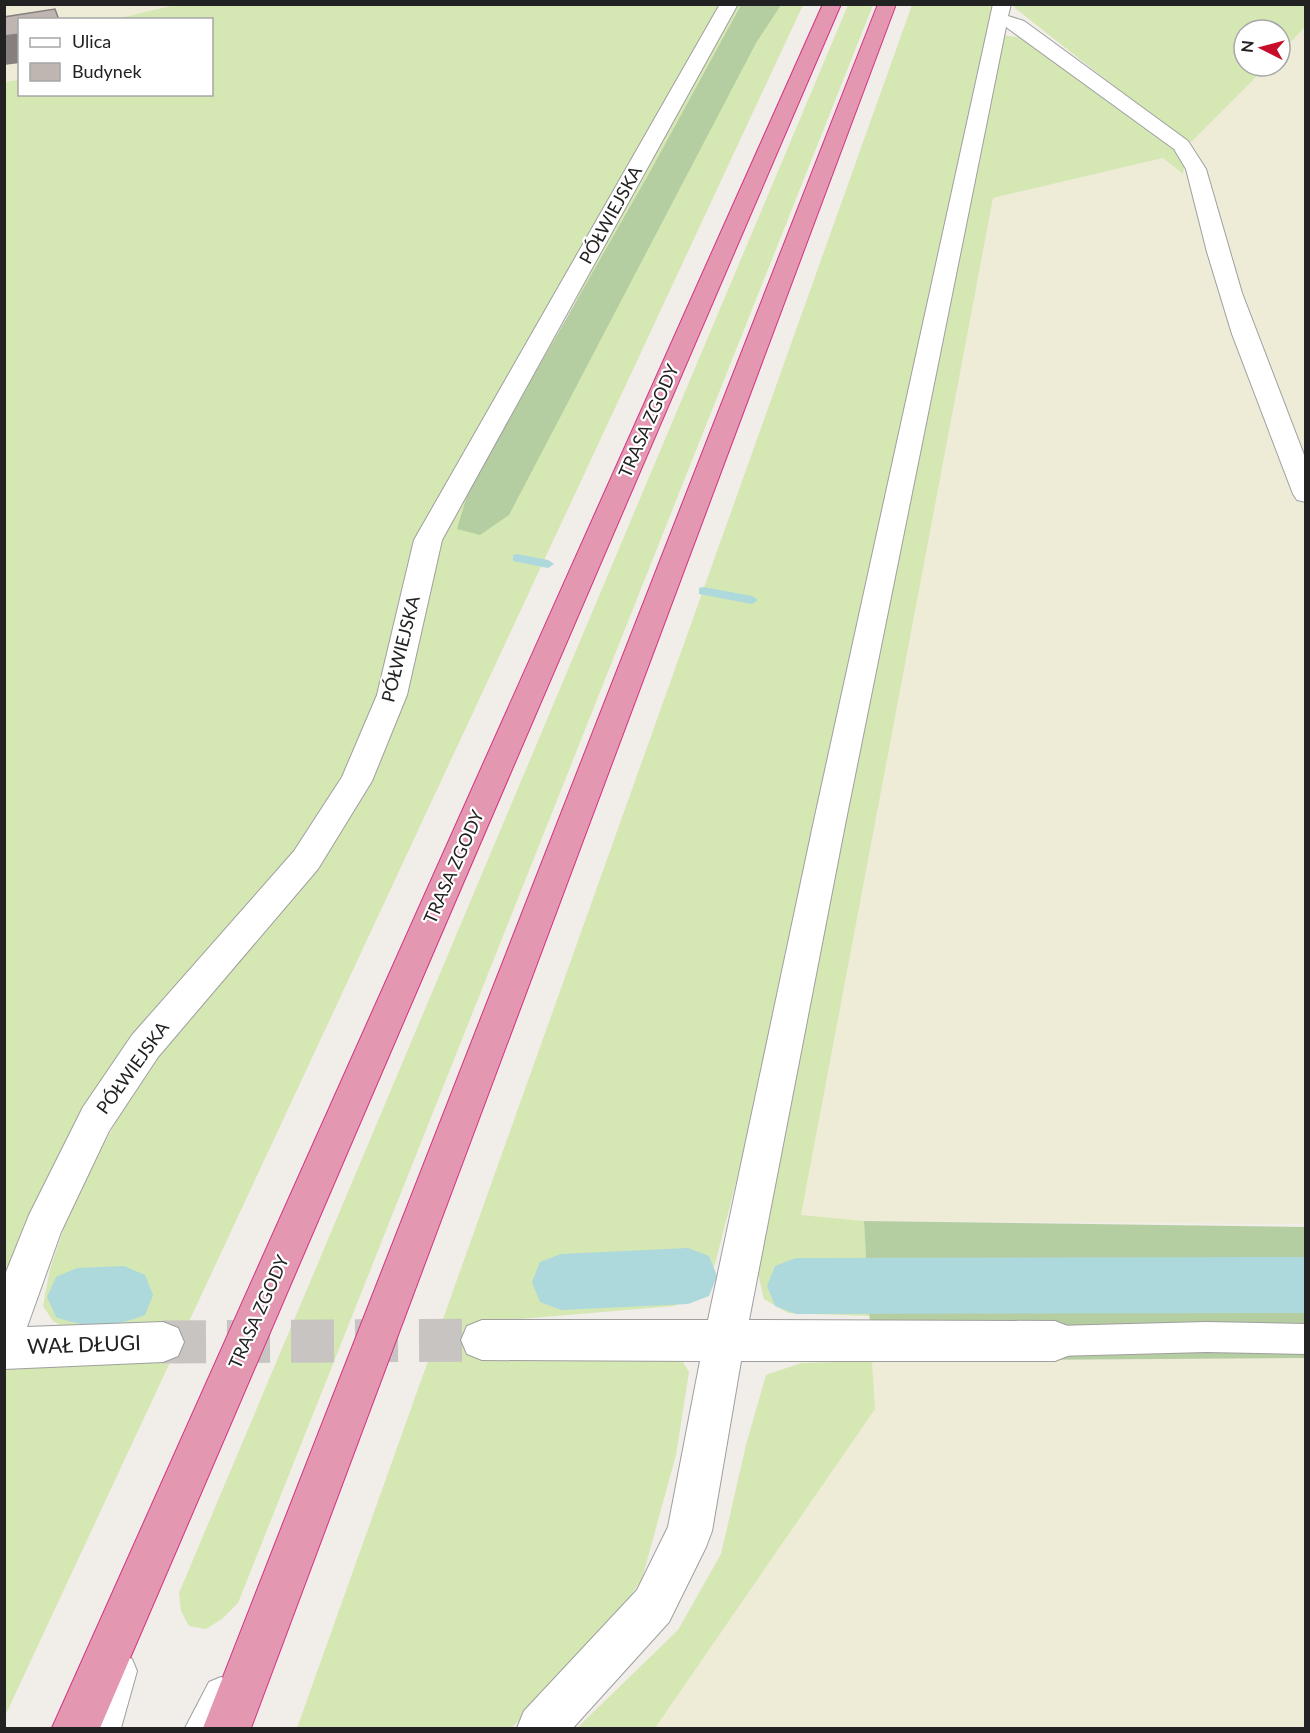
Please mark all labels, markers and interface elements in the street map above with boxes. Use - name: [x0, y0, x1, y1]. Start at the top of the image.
- legend: [18, 18, 213, 96]
- north arrow: [1232, 18, 1292, 78]
- text: Ulica: [72, 30, 111, 52]
- text: N: [1236, 39, 1257, 54]
- text: Budynek: [72, 60, 142, 82]
- street label: PÓŁWIEJSKA: [574, 161, 647, 268]
- street label: TRASA ZGODY: [613, 360, 683, 481]
- street label: PÓŁWIEJSKA: [376, 592, 424, 704]
- street label: TRASA ZGODY: [418, 806, 488, 927]
- street label: PÓŁWIEJSKA: [91, 1016, 174, 1118]
- street label: TRASA ZGODY: [223, 1251, 293, 1372]
- street label: WAŁ DŁUGI: [27, 1329, 141, 1358]

